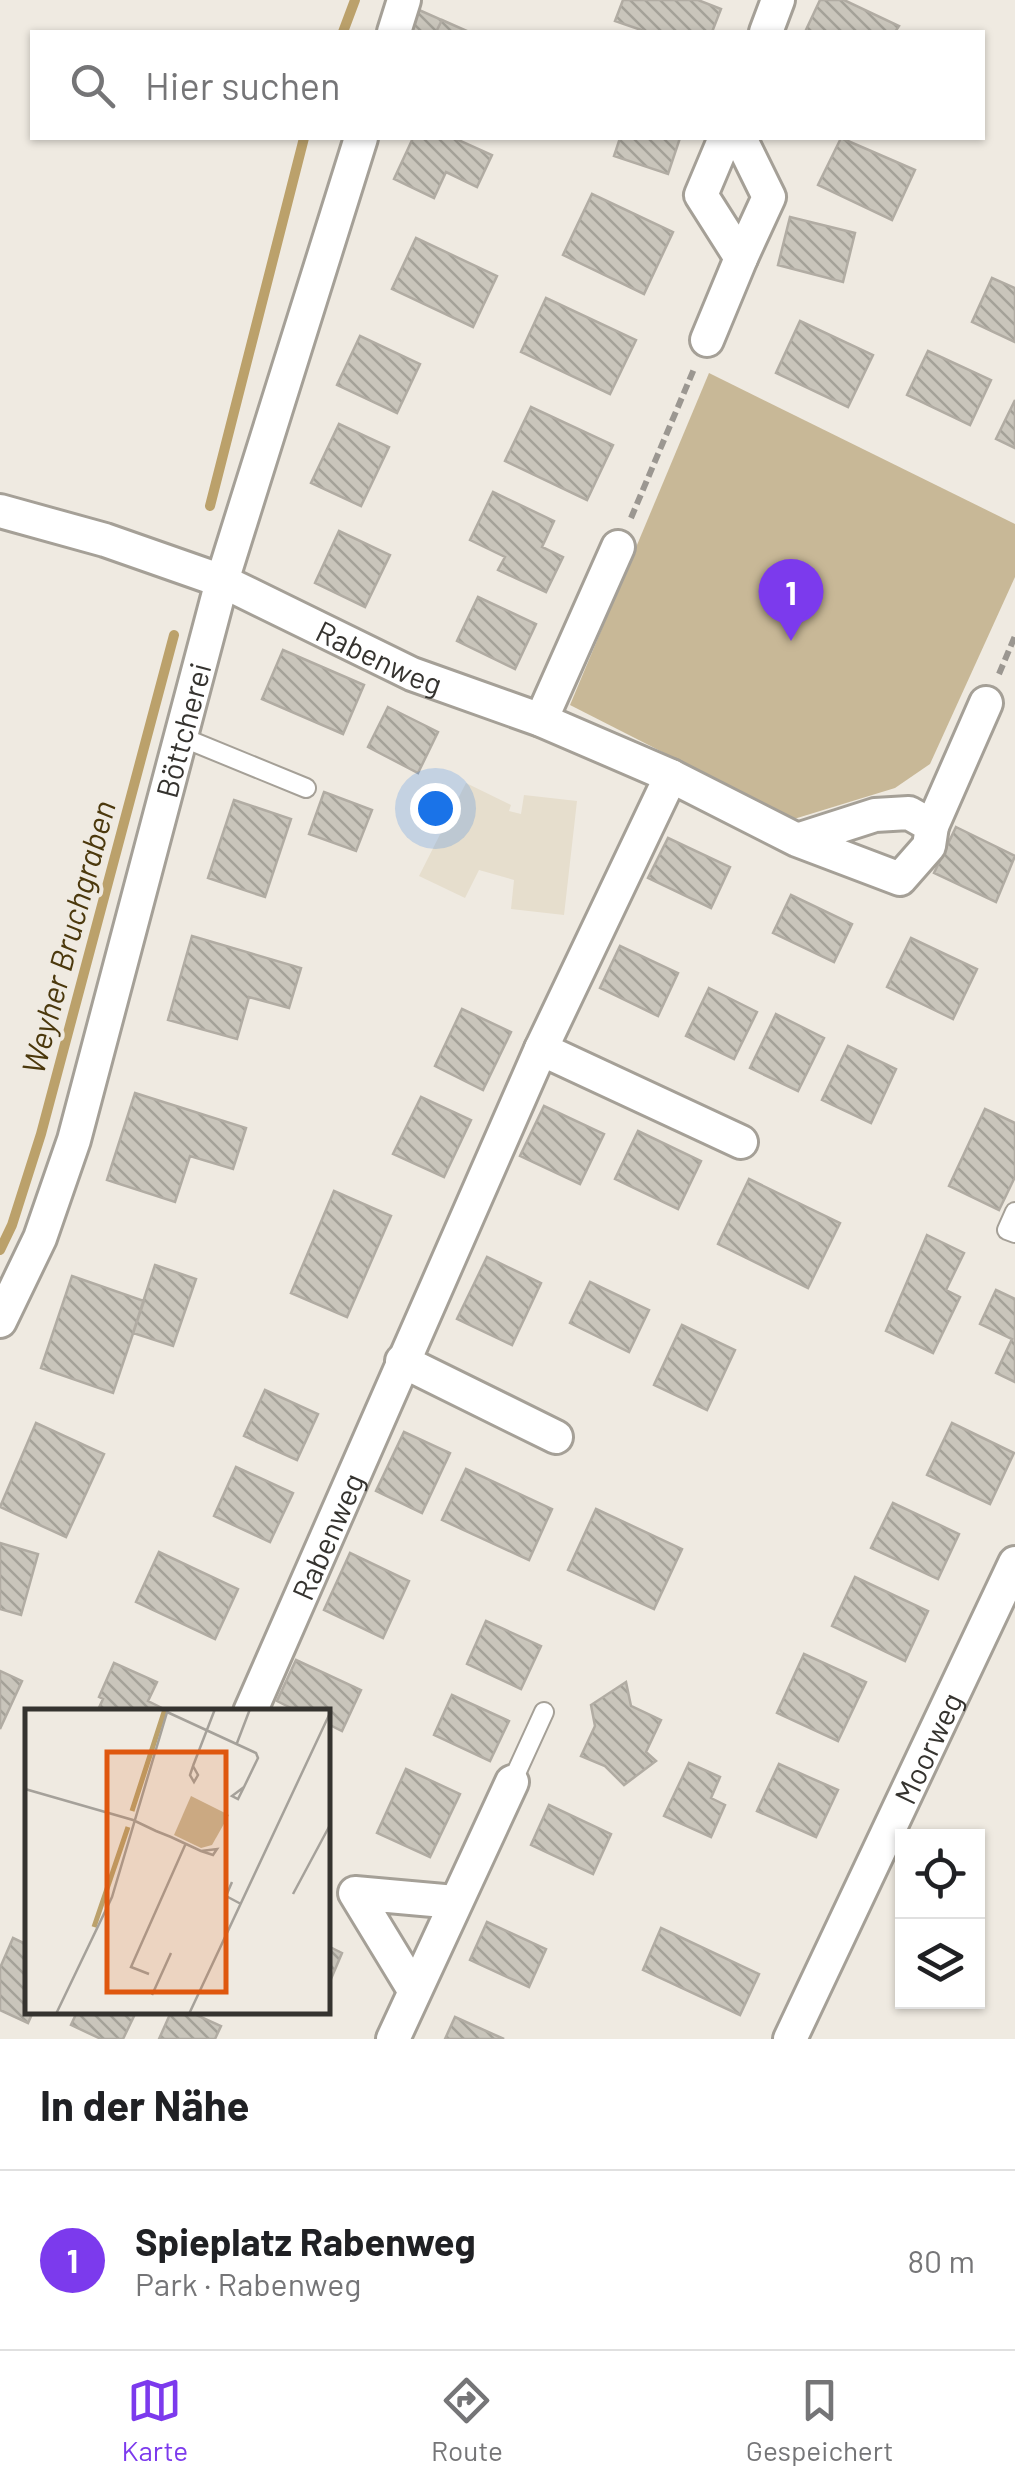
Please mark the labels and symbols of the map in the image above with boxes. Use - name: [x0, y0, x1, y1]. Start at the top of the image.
- pin: 1: [758, 558, 824, 641]
- street label: Rabenweg: [311, 612, 447, 701]
- street label: Böttcherei: [147, 659, 218, 801]
- your location: [410, 783, 461, 834]
- water label: Weyher Bruchgraben: [12, 796, 122, 1078]
- street label: Rabenweg: [284, 1467, 371, 1605]
- street label: Moorweg: [886, 1686, 969, 1809]
- inset map: [25, 1709, 330, 2014]

